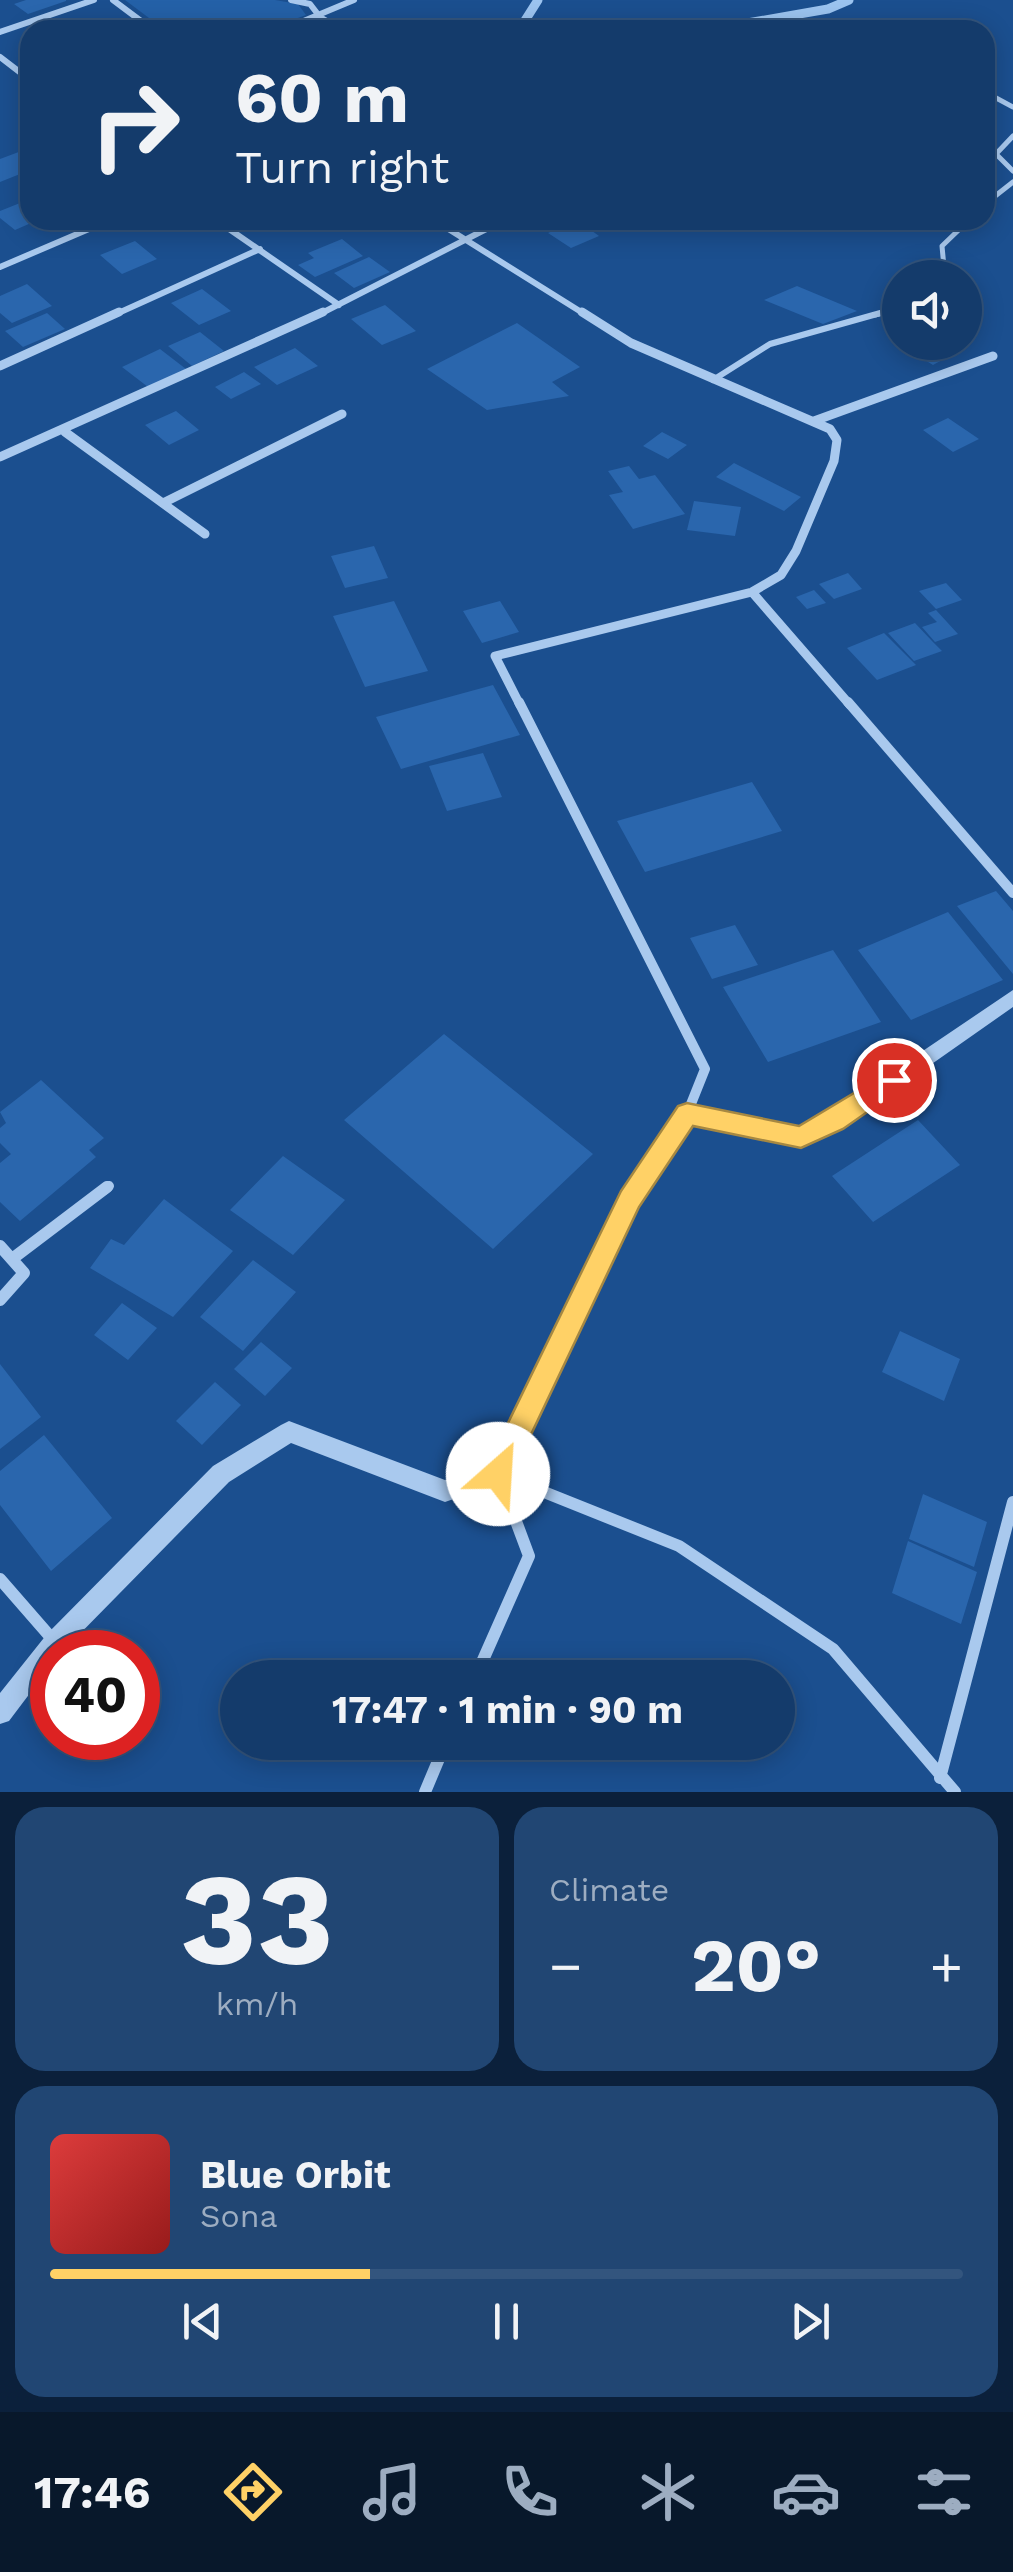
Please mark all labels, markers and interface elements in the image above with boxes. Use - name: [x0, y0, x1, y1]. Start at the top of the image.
- text: 60 m: [235, 57, 409, 139]
- icon: right: [70, 60, 200, 190]
- text: Turn right: [235, 141, 449, 194]
- map controls: [882, 260, 982, 360]
- button: sound: [882, 260, 982, 360]
- pin: [852, 1038, 937, 1123]
- icon: arrive: [867, 1053, 922, 1108]
- position arrow: [446, 1422, 550, 1526]
- speed limit sign: 40: [30, 1630, 160, 1760]
- text: 17:47 · 1 min · 90 m: [332, 1688, 683, 1732]
- text: 33: [180, 1843, 334, 1996]
- text: Climate: [549, 1871, 669, 1909]
- text: 20°: [691, 1921, 821, 2009]
- text: −: [549, 1934, 582, 1998]
- text: +: [930, 1934, 963, 1998]
- text: km/h: [216, 1985, 298, 2023]
- text: Blue Orbit: [200, 2153, 391, 2197]
- text: Sona: [200, 2197, 278, 2235]
- icon: previous: [175, 2294, 230, 2349]
- icon: pause: [479, 2294, 534, 2349]
- icon: next: [783, 2294, 838, 2349]
- icon: directions: [218, 2457, 288, 2527]
- icon: music: [357, 2457, 427, 2527]
- icon: phone: [495, 2457, 565, 2527]
- icon: climate: [633, 2457, 703, 2527]
- icon: car: [771, 2457, 841, 2527]
- icon: filters: [909, 2457, 979, 2527]
- text: 17:46: [34, 2466, 150, 2519]

